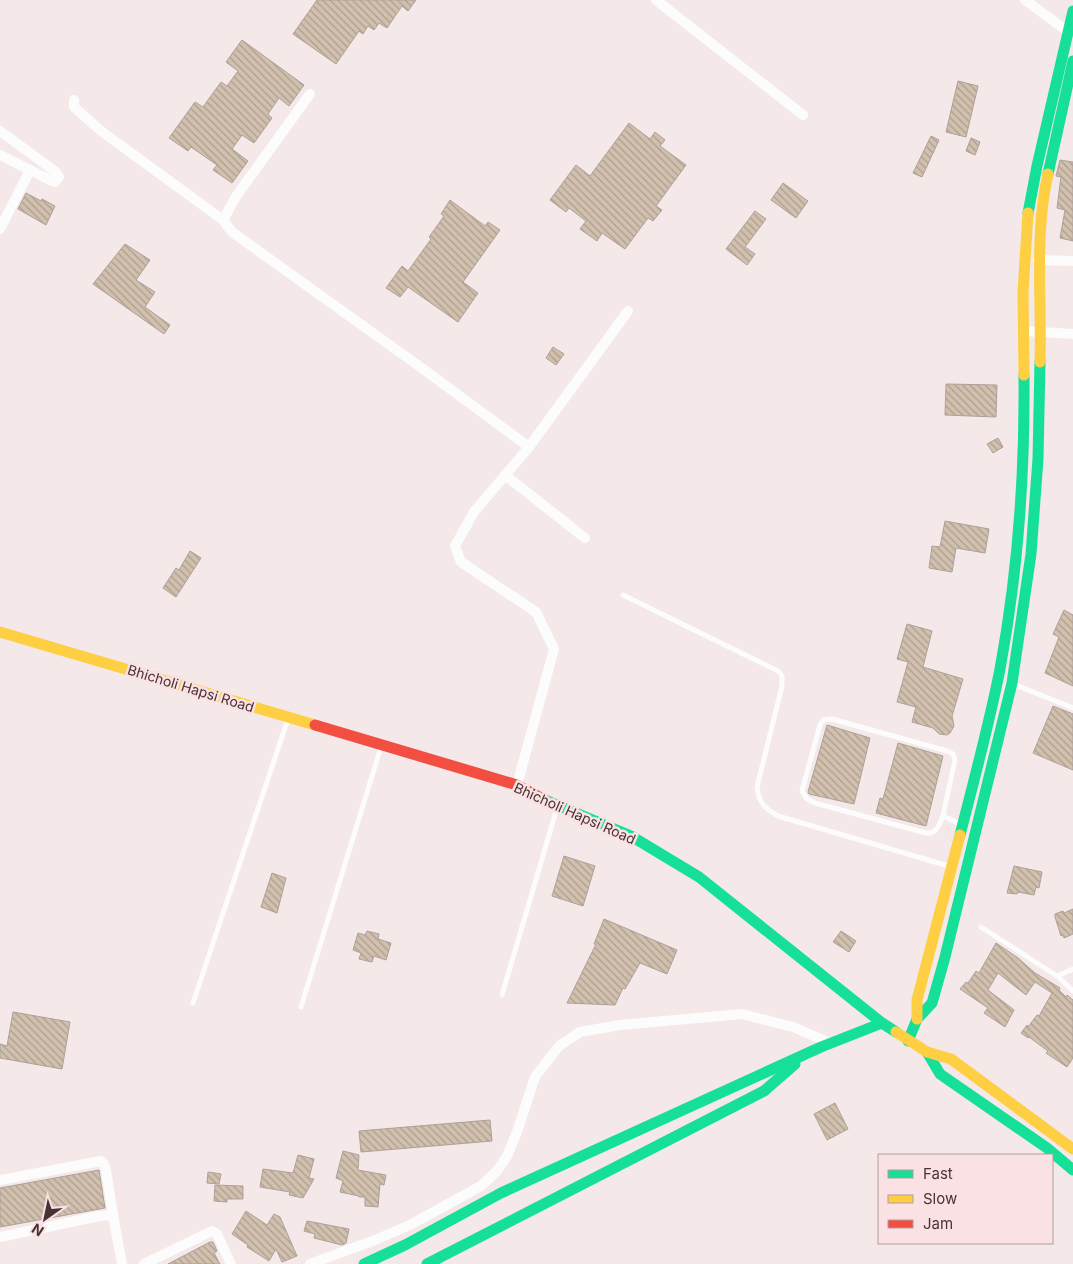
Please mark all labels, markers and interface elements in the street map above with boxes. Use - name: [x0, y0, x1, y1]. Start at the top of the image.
- street label: Bhicholi Hapsi Road: [126, 661, 256, 715]
- street label: Bhicholi Hapsi Road: [511, 778, 639, 848]
- legend: [878, 1154, 1053, 1244]
- text: Fast: [923, 1164, 953, 1183]
- text: Slow: [923, 1189, 957, 1208]
- north arrow: [20, 1194, 70, 1244]
- text: Jam: [923, 1214, 953, 1233]
- text: N: [29, 1220, 47, 1240]

